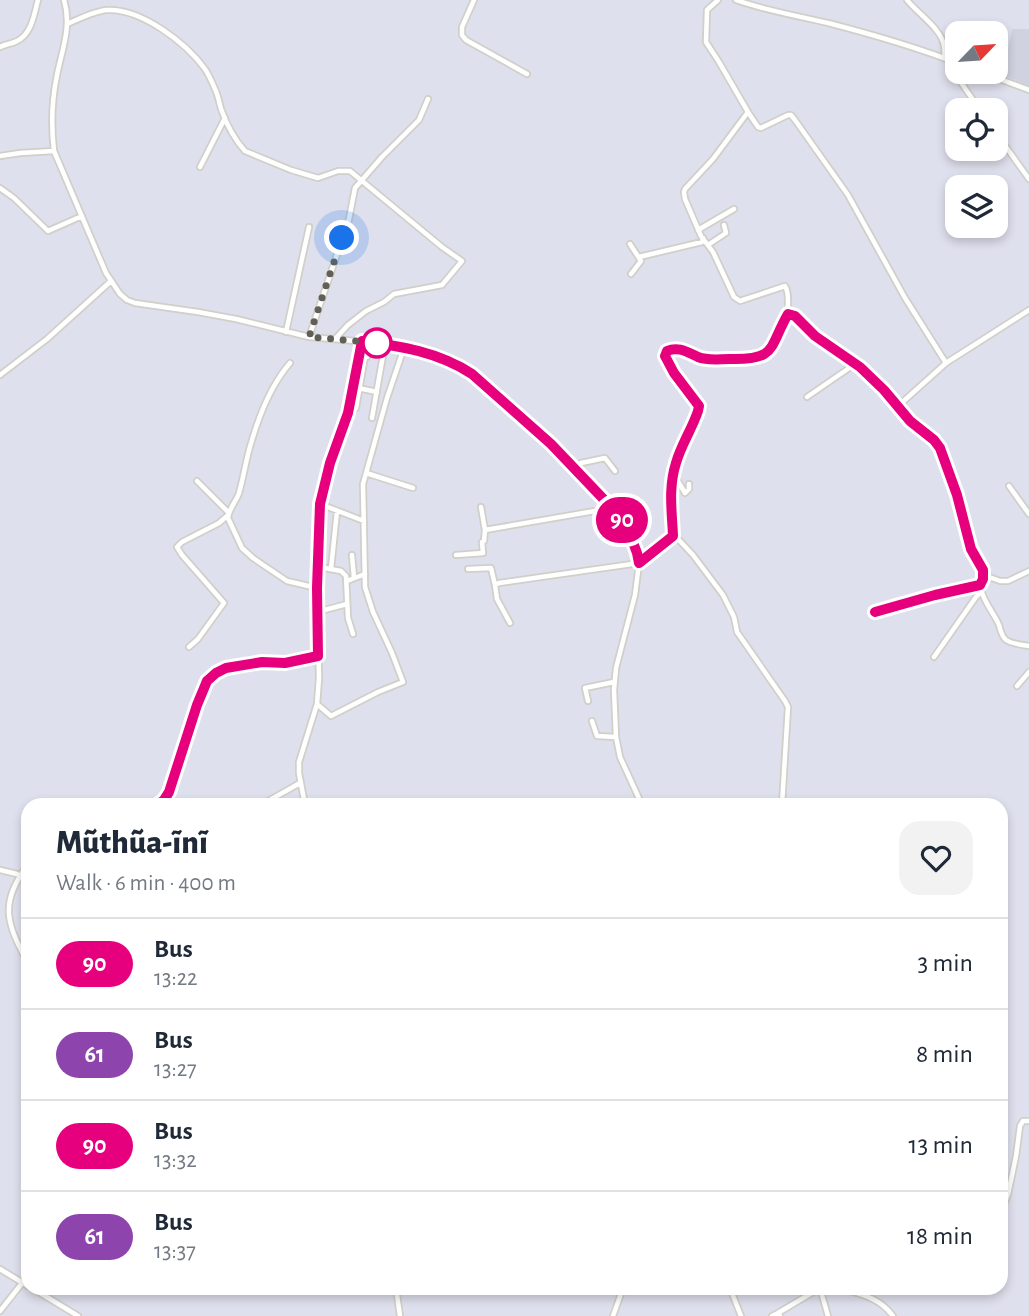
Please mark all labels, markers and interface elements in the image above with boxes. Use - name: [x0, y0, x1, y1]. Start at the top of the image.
- north arrow: [945, 21, 1008, 84]
- map controls: [945, 21, 1008, 238]
- button: locate: [945, 98, 1008, 161]
- button: layers: [945, 175, 1008, 238]
- your location: [324, 220, 359, 255]
- unlabelled marker: [362, 328, 392, 358]
- line badge: 90: [590, 497, 654, 543]
- text: 90: [610, 508, 634, 532]
- button: heart: [899, 821, 973, 895]
- text: Mũthũa-ĩnĩ: [56, 827, 208, 860]
- text: Walk · 6 min · 400 m: [56, 872, 236, 895]
- text: Bus: [154, 936, 193, 962]
- text: 3 min: [917, 950, 973, 976]
- text: 90: [82, 952, 107, 976]
- text: 13:22: [154, 967, 198, 990]
- text: Bus: [154, 1027, 193, 1053]
- text: 8 min: [916, 1041, 973, 1067]
- text: 61: [84, 1043, 105, 1067]
- text: 13:27: [154, 1058, 197, 1081]
- text: Bus: [154, 1118, 193, 1144]
- text: 13 min: [909, 1132, 973, 1158]
- text: 90: [82, 1134, 107, 1158]
- text: 13:32: [154, 1149, 197, 1172]
- text: Bus: [154, 1209, 193, 1235]
- text: 18 min: [907, 1223, 973, 1249]
- text: 61: [84, 1225, 105, 1249]
- text: 13:37: [154, 1240, 196, 1263]

